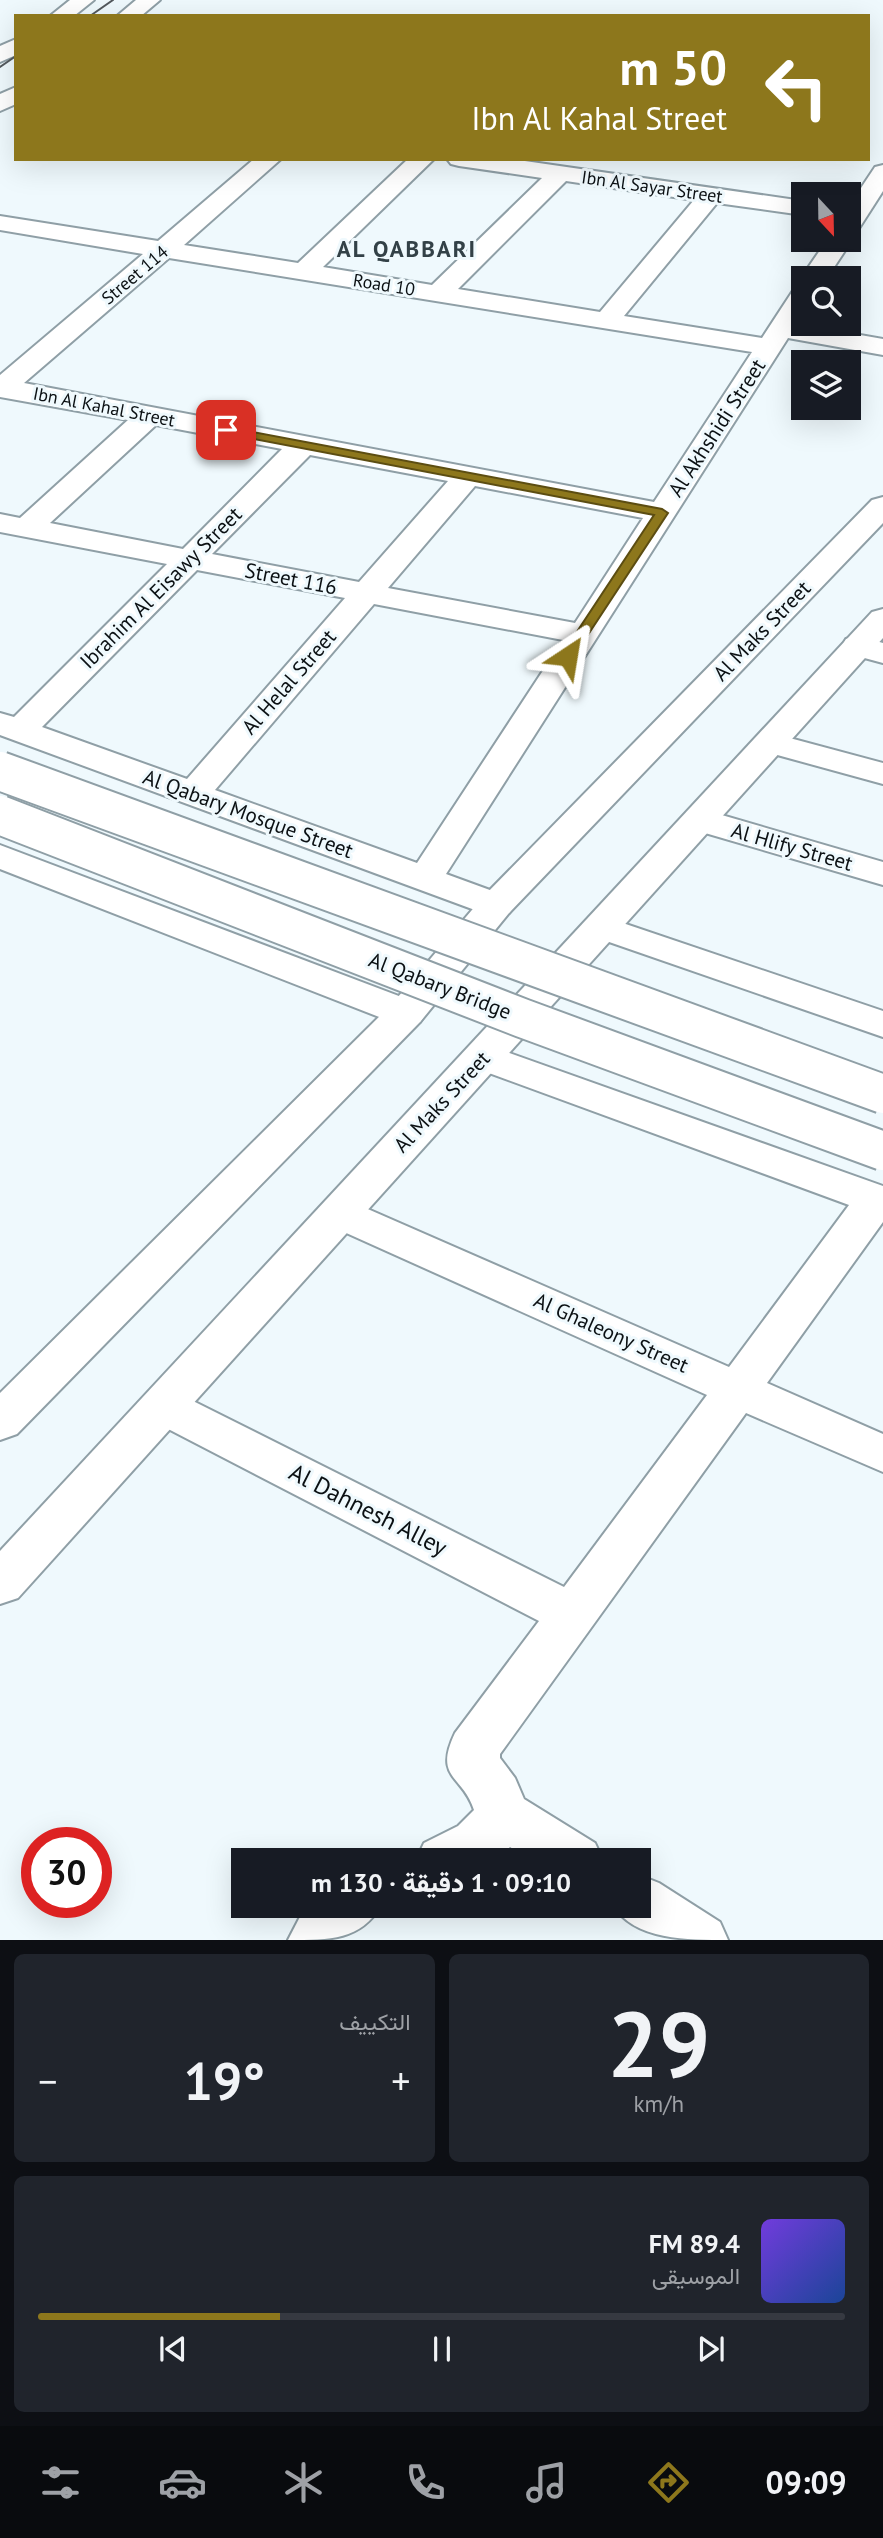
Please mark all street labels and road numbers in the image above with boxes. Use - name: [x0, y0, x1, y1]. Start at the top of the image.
- street label: Ibn Al Sayar Street: [580, 165, 724, 208]
- street label: Street 114: [97, 240, 173, 309]
- street label: Road 10: [351, 268, 417, 301]
- street label: Al Akhshidi Street: [662, 354, 771, 502]
- street label: Ibn Al Kahal Street: [31, 381, 177, 432]
- street label: Ibrahim Al Eisawy Street: [74, 501, 247, 674]
- street label: Street 116: [243, 556, 340, 601]
- street label: Al Maks Street: [707, 575, 816, 687]
- street label: Al Helal Street: [236, 623, 342, 740]
- street label: Al Qabary Mosque Street: [139, 763, 357, 864]
- street label: Al Hlify Street: [728, 816, 856, 877]
- street label: Al Qabary Bridge: [365, 946, 515, 1025]
- street label: Al Maks Street: [388, 1045, 496, 1158]
- street label: Al Ghaleony Street: [530, 1286, 693, 1379]
- street label: Al Dahnesh Alley: [284, 1456, 452, 1563]

